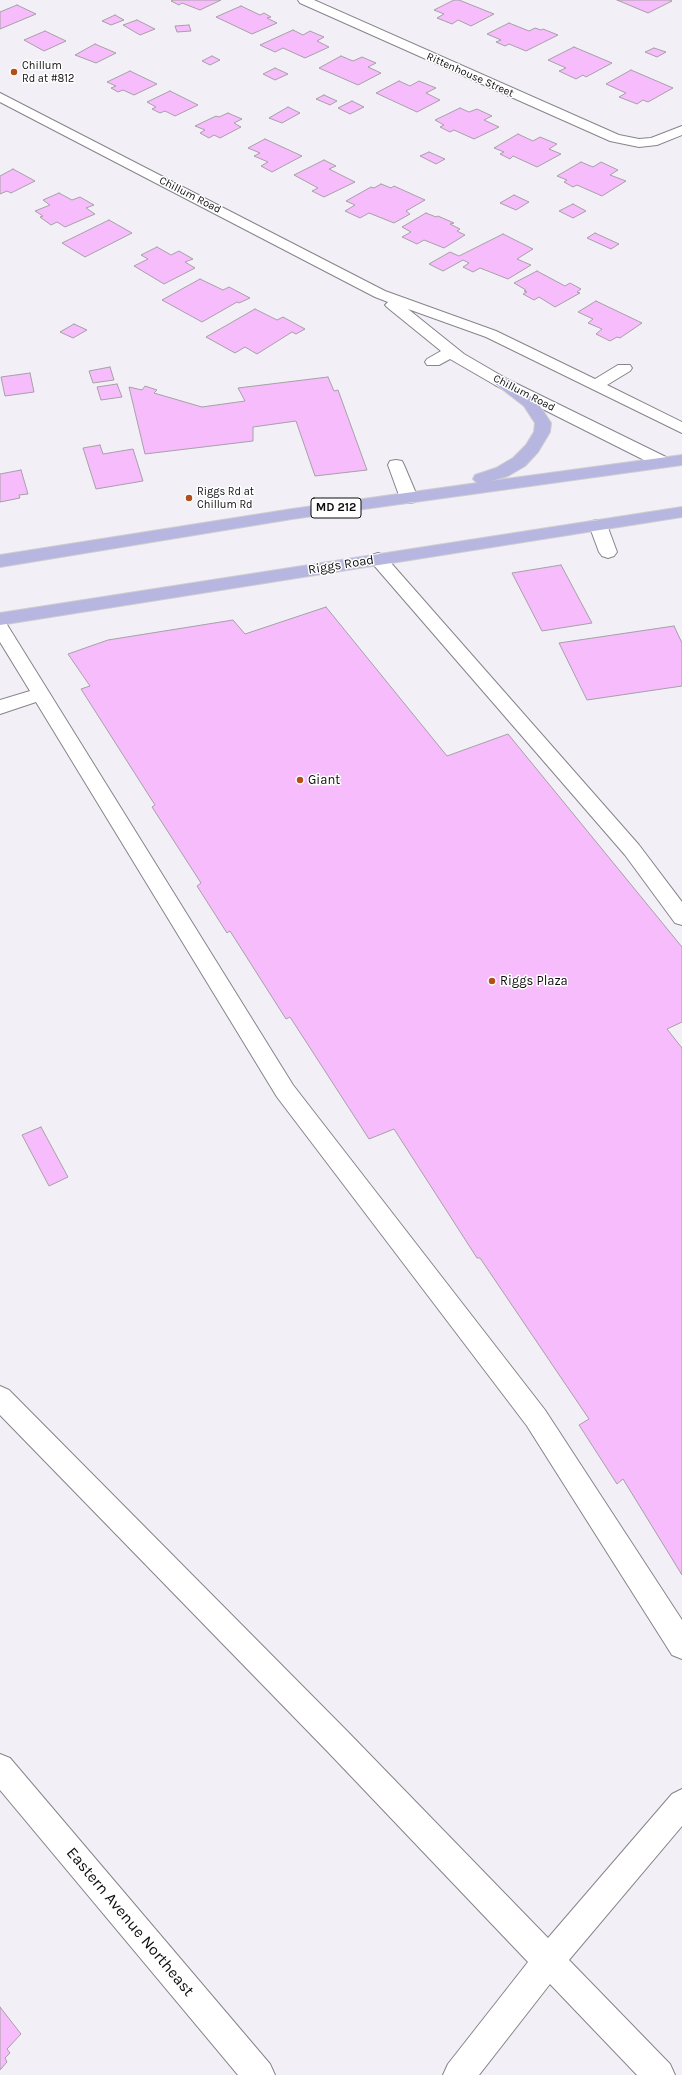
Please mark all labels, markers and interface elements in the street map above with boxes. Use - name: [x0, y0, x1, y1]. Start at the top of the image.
- street label: Rittenhouse Street: [424, 50, 516, 100]
- place label: Chillum Rd at #812: [22, 59, 74, 85]
- marker: Chillum Rd at #812: [9, 67, 19, 77]
- street label: Chillum Road: [157, 174, 223, 216]
- street label: Chillum Road: [491, 372, 557, 414]
- place label: Riggs Rd at Chillum Rd: [197, 485, 254, 511]
- marker: Riggs Rd at Chillum Rd: [184, 493, 194, 503]
- road number: MD 212: [311, 498, 361, 518]
- street label: Riggs Road: [307, 552, 375, 578]
- place label: Giant: [308, 772, 340, 788]
- marker: Giant: [295, 775, 305, 785]
- place label: Riggs Plaza: [500, 973, 568, 989]
- marker: Riggs Plaza: [487, 976, 497, 986]
- street label: Eastern Avenue Northeast: [62, 1844, 198, 2000]

